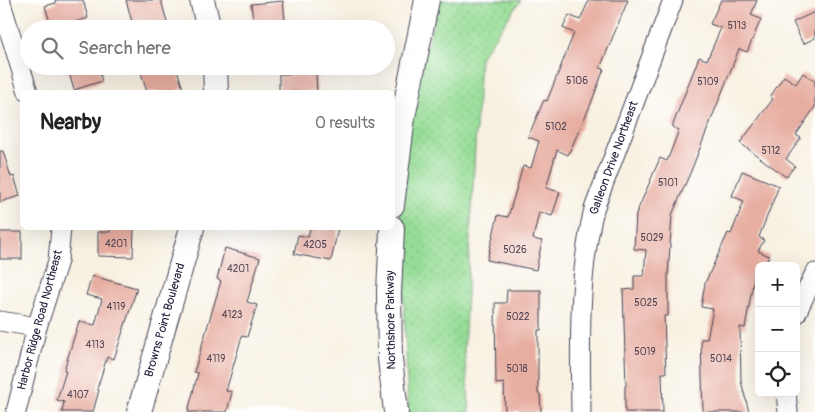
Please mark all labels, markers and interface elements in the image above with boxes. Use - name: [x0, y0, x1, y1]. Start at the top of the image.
- search box: [20, 20, 395, 75]
- house number: 5113: [728, 20, 747, 32]
- icon: search: [38, 34, 66, 62]
- text: Search here: [78, 36, 171, 60]
- house number: 5106: [566, 75, 588, 87]
- house number: 5109: [697, 76, 719, 88]
- street label: Galleon Drive Northeast: [586, 99, 642, 217]
- text: Nearby: [40, 109, 101, 136]
- text: 0 results: [315, 113, 375, 133]
- house number: 5102: [545, 121, 567, 133]
- house number: 5112: [762, 145, 781, 157]
- house number: 5101: [658, 177, 678, 189]
- house number: 5029: [641, 232, 664, 244]
- house number: 4201: [105, 238, 127, 250]
- house number: 4205: [303, 239, 327, 251]
- house number: 5026: [503, 244, 527, 256]
- street label: Harbor Ridge Road Northeast: [14, 248, 66, 392]
- street label: Browns Point Boulevard: [142, 261, 188, 379]
- map controls: [755, 262, 800, 397]
- button: +: [755, 262, 800, 307]
- house number: 4201: [227, 263, 249, 275]
- street label: Northshore Parkway: [383, 270, 399, 370]
- house number: 5025: [634, 297, 658, 309]
- house number: 4119: [107, 301, 125, 313]
- button: −: [755, 307, 800, 352]
- house number: 4123: [222, 309, 243, 321]
- house number: 5022: [506, 311, 530, 323]
- house number: 4113: [85, 339, 105, 351]
- house number: 5019: [634, 346, 656, 358]
- button: locate: [755, 352, 800, 397]
- house number: 4119: [207, 353, 225, 365]
- house number: 5014: [710, 353, 732, 365]
- house number: 5018: [506, 363, 528, 375]
- house number: 4107: [67, 389, 90, 401]

